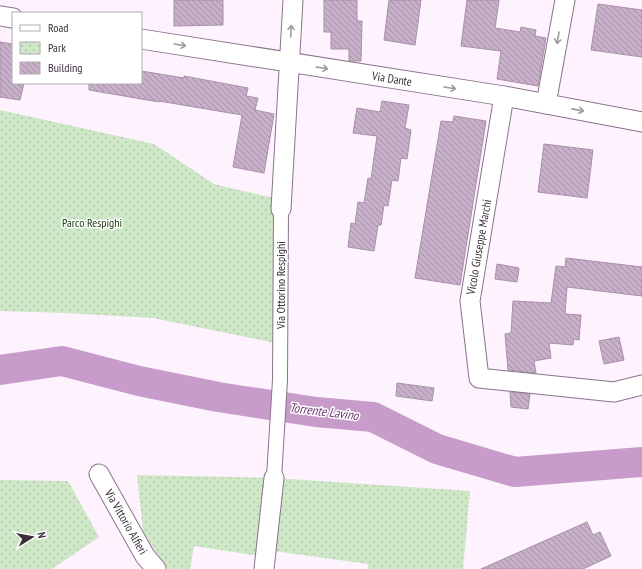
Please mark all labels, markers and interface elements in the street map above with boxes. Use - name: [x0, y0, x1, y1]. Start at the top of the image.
- legend: [12, 12, 142, 84]
- text: Road: [48, 20, 68, 35]
- one-way arrow: [288, 25, 295, 38]
- one-way arrow: [554, 32, 562, 45]
- text: Park: [48, 40, 66, 55]
- one-way arrow: [173, 41, 186, 49]
- text: Building: [48, 60, 83, 75]
- one-way arrow: [315, 64, 328, 72]
- street label: Via Dante: [370, 68, 413, 89]
- one-way arrow: [443, 84, 456, 92]
- one-way arrow: [571, 106, 584, 114]
- street label: Vicolo Giuseppe Marchi: [463, 198, 494, 297]
- park label: Parco Respighi: [62, 215, 122, 230]
- street label: Via Ottorino Respighi: [273, 241, 288, 330]
- water label: Torrente Lavino: [288, 399, 361, 424]
- street label: Via Vittorio Alfieri: [101, 486, 151, 557]
- north arrow: [12, 517, 52, 557]
- text: N: [34, 531, 49, 539]

